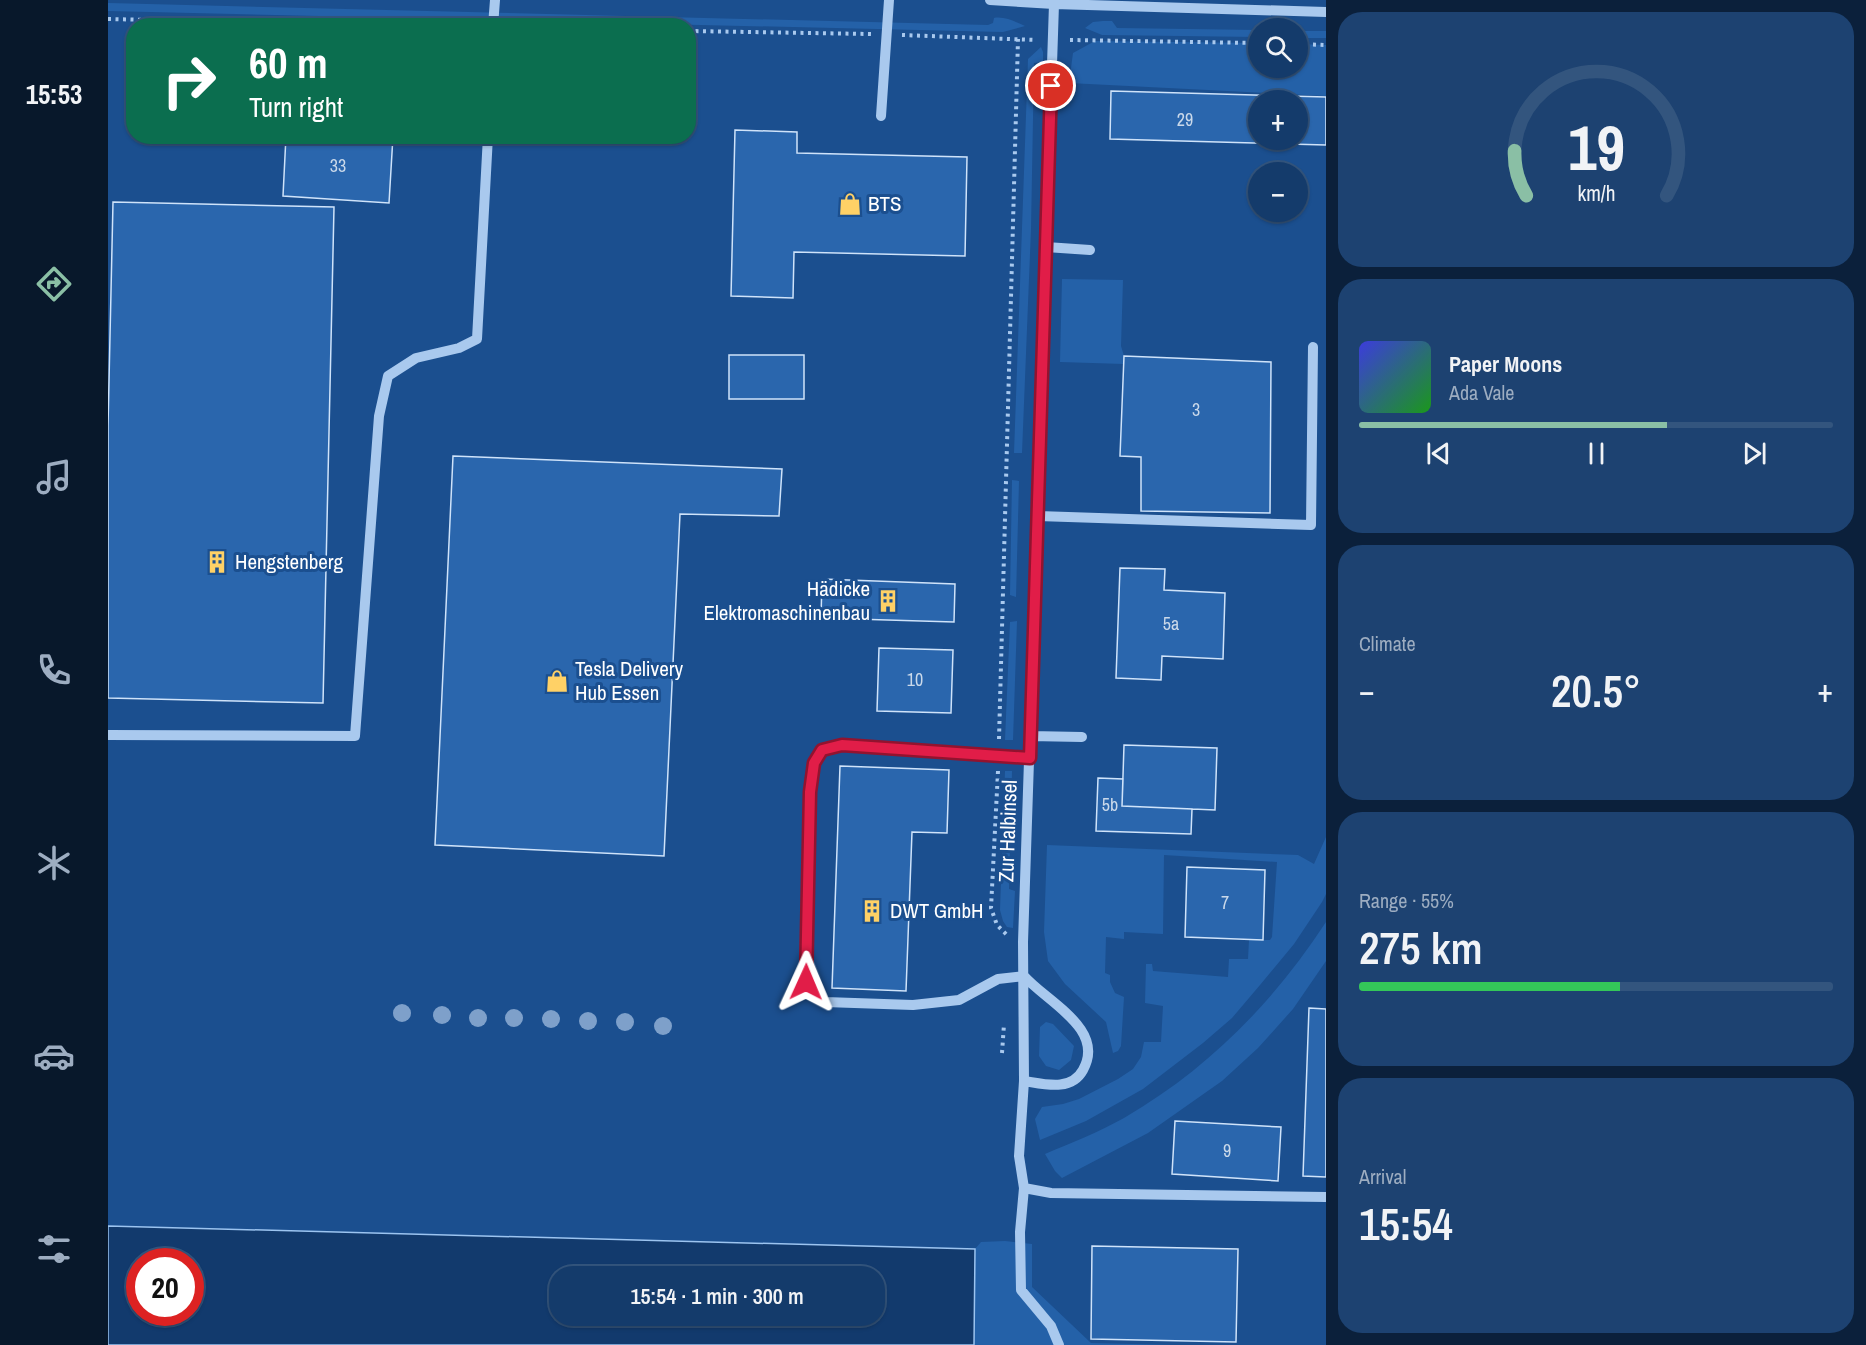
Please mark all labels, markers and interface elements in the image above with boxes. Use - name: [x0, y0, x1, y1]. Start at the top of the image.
- map controls: [1248, 18, 1308, 222]
- button: search: [1248, 18, 1308, 78]
- text: 60 m: [249, 35, 328, 91]
- icon: right: [150, 42, 228, 120]
- pin: [1025, 60, 1076, 111]
- icon: arrive: [1034, 69, 1067, 102]
- text: 15:53: [26, 76, 82, 112]
- text: Turn right: [249, 89, 343, 125]
- button: +: [1248, 90, 1308, 150]
- text: 19: [1568, 105, 1624, 189]
- house number: 29: [1177, 107, 1193, 132]
- house number: 33: [330, 153, 346, 178]
- button: −: [1248, 162, 1308, 222]
- text: km/h: [1577, 180, 1615, 209]
- place label: BTS: [868, 189, 902, 218]
- shop icon: BTS: [837, 191, 863, 217]
- icon: directions: [33, 263, 75, 305]
- text: Paper Moons: [1449, 349, 1562, 379]
- text: Ada Vale: [1449, 379, 1514, 406]
- house number: 3: [1192, 397, 1200, 422]
- icon: previous: [1422, 437, 1455, 470]
- icon: pause: [1580, 437, 1613, 470]
- icon: next: [1738, 437, 1771, 470]
- icon: music: [33, 456, 75, 498]
- place label: Hengstenberg: [235, 547, 344, 576]
- building icon: Hengstenberg: [204, 549, 230, 575]
- place label: Hädicke Elektromaschinenbau: [703, 574, 870, 627]
- building icon: Hädicke Elektromaschinenbau: [875, 588, 901, 614]
- house number: 5a: [1163, 611, 1179, 636]
- text: Climate: [1359, 630, 1416, 657]
- icon: phone: [33, 649, 75, 691]
- place label: Tesla Delivery Hub Essen: [575, 654, 684, 707]
- text: 20.5°: [1551, 660, 1641, 721]
- house number: 10: [907, 667, 923, 692]
- shop icon: Tesla Delivery Hub Essen: [544, 668, 570, 694]
- text: −: [1359, 668, 1375, 712]
- text: +: [1817, 668, 1833, 712]
- street label: Zur Halbinsel: [991, 779, 1024, 883]
- house number: 5b: [1102, 792, 1118, 817]
- icon: climate: [33, 842, 75, 884]
- text: Range · 55%: [1359, 887, 1454, 914]
- house number: 7: [1221, 890, 1229, 915]
- place label: DWT GmbH: [890, 896, 983, 925]
- building icon: DWT GmbH: [859, 898, 885, 924]
- text: 275 km: [1359, 917, 1483, 978]
- position arrow: [774, 950, 838, 1014]
- icon: car: [33, 1035, 75, 1077]
- house number: 9: [1223, 1138, 1231, 1163]
- text: Arrival: [1359, 1163, 1406, 1190]
- text: 15:54: [1359, 1193, 1453, 1254]
- icon: filters: [33, 1228, 75, 1270]
- speed limit sign: 20: [126, 1248, 204, 1326]
- text: 15:54 · 1 min · 300 m: [630, 1281, 804, 1311]

